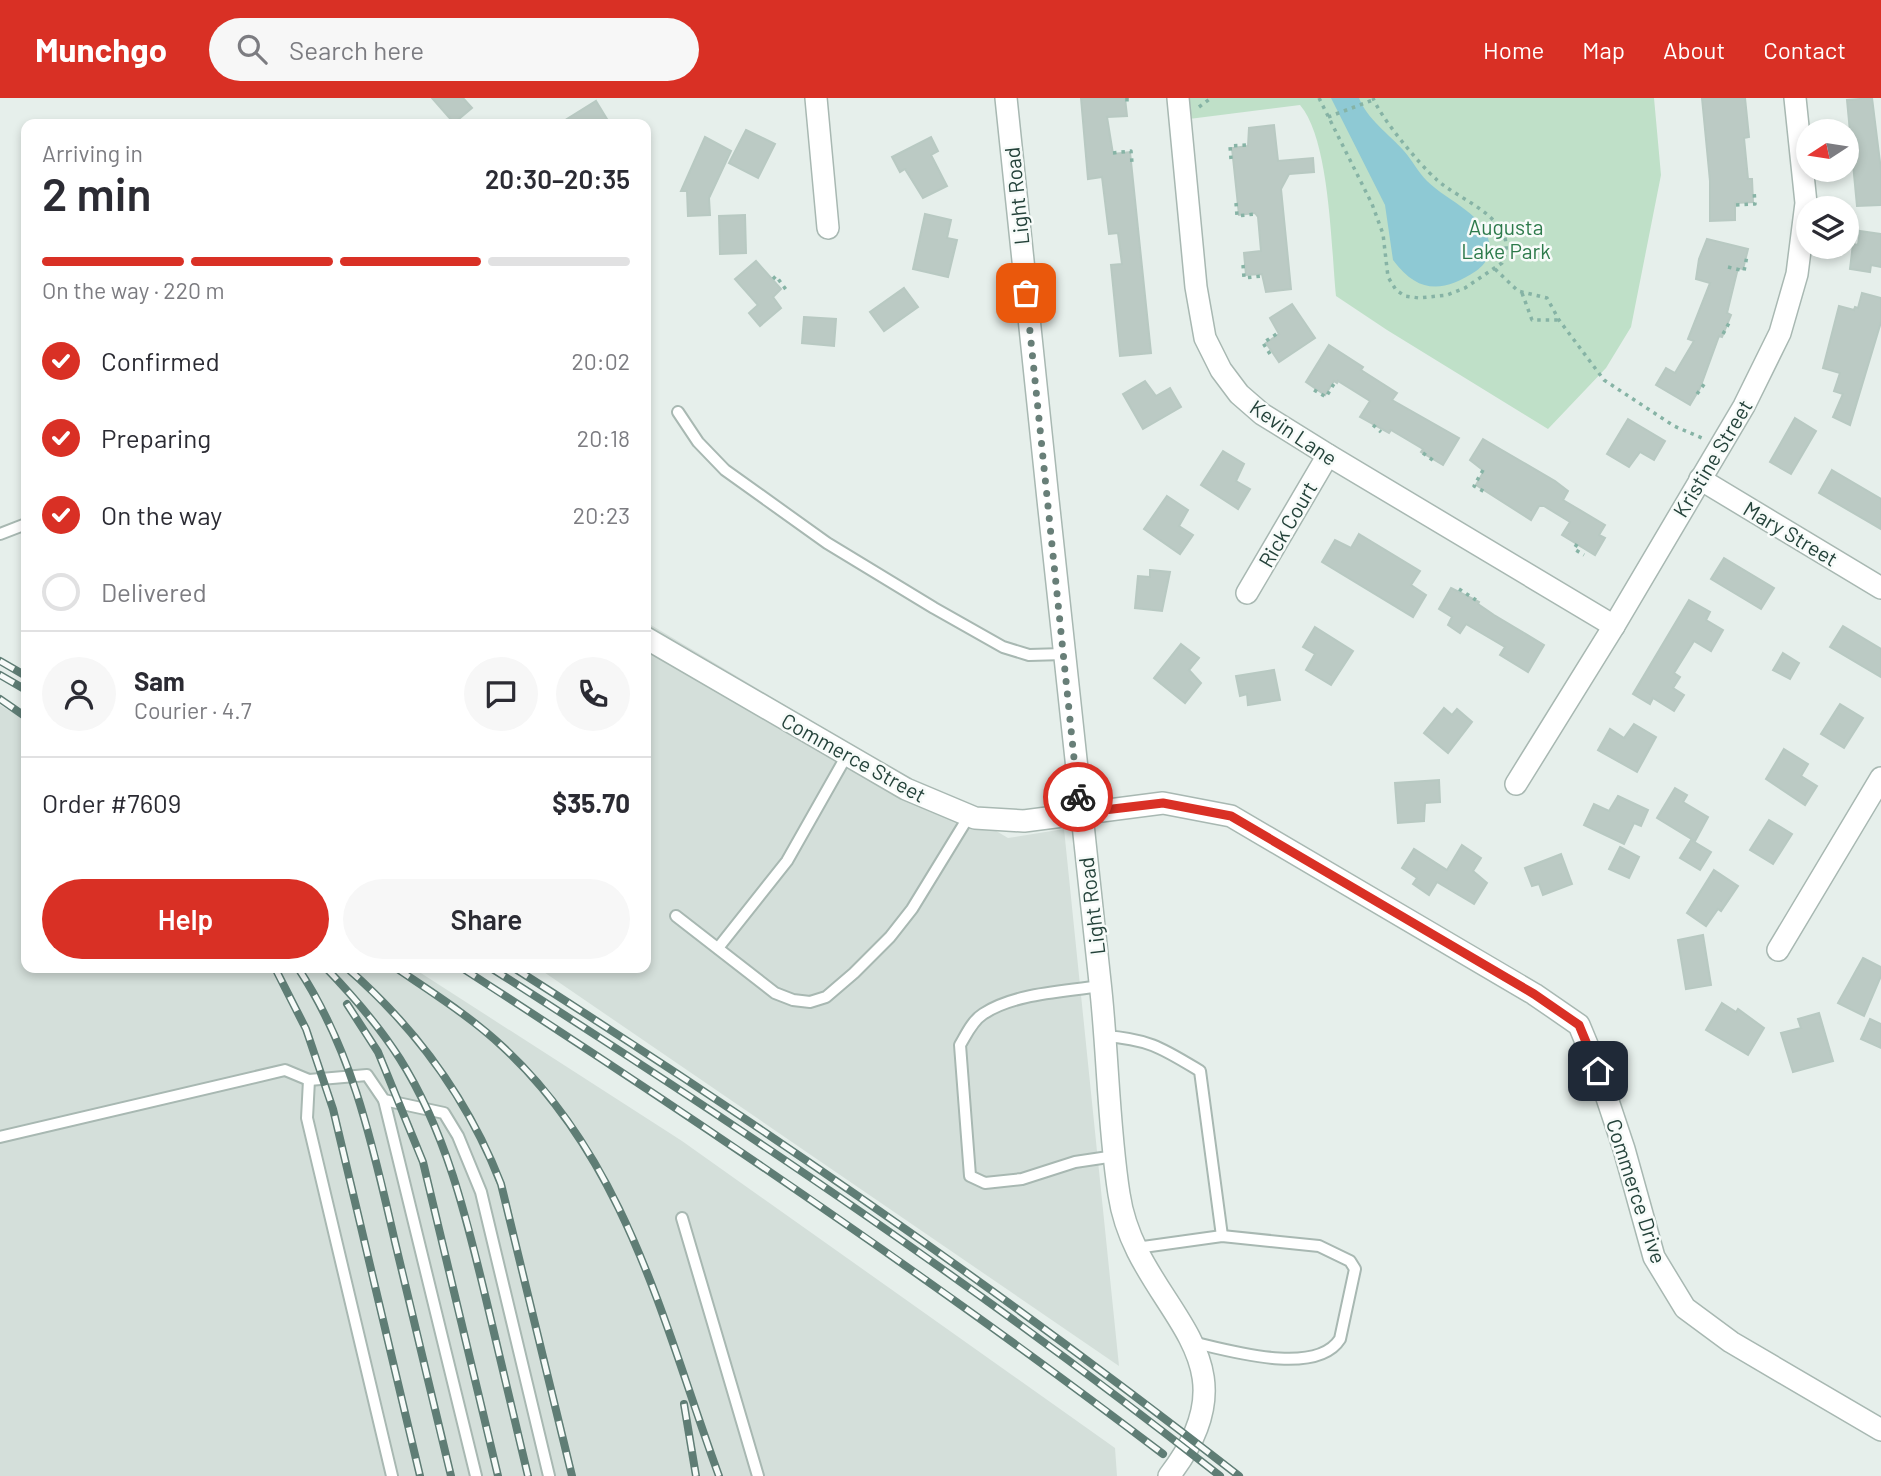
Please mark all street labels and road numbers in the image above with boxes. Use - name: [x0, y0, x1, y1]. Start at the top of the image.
- street label: Light Road: [998, 146, 1034, 246]
- street label: Kevin Lane: [1246, 394, 1342, 470]
- street label: Kristine Street: [1667, 395, 1757, 521]
- street label: Rick Court: [1252, 477, 1322, 571]
- street label: Mary Street: [1739, 495, 1843, 571]
- street label: Commerce Street: [777, 707, 931, 807]
- street label: Light Road: [1073, 856, 1109, 956]
- street label: Commerce Drive: [1602, 1116, 1672, 1266]

